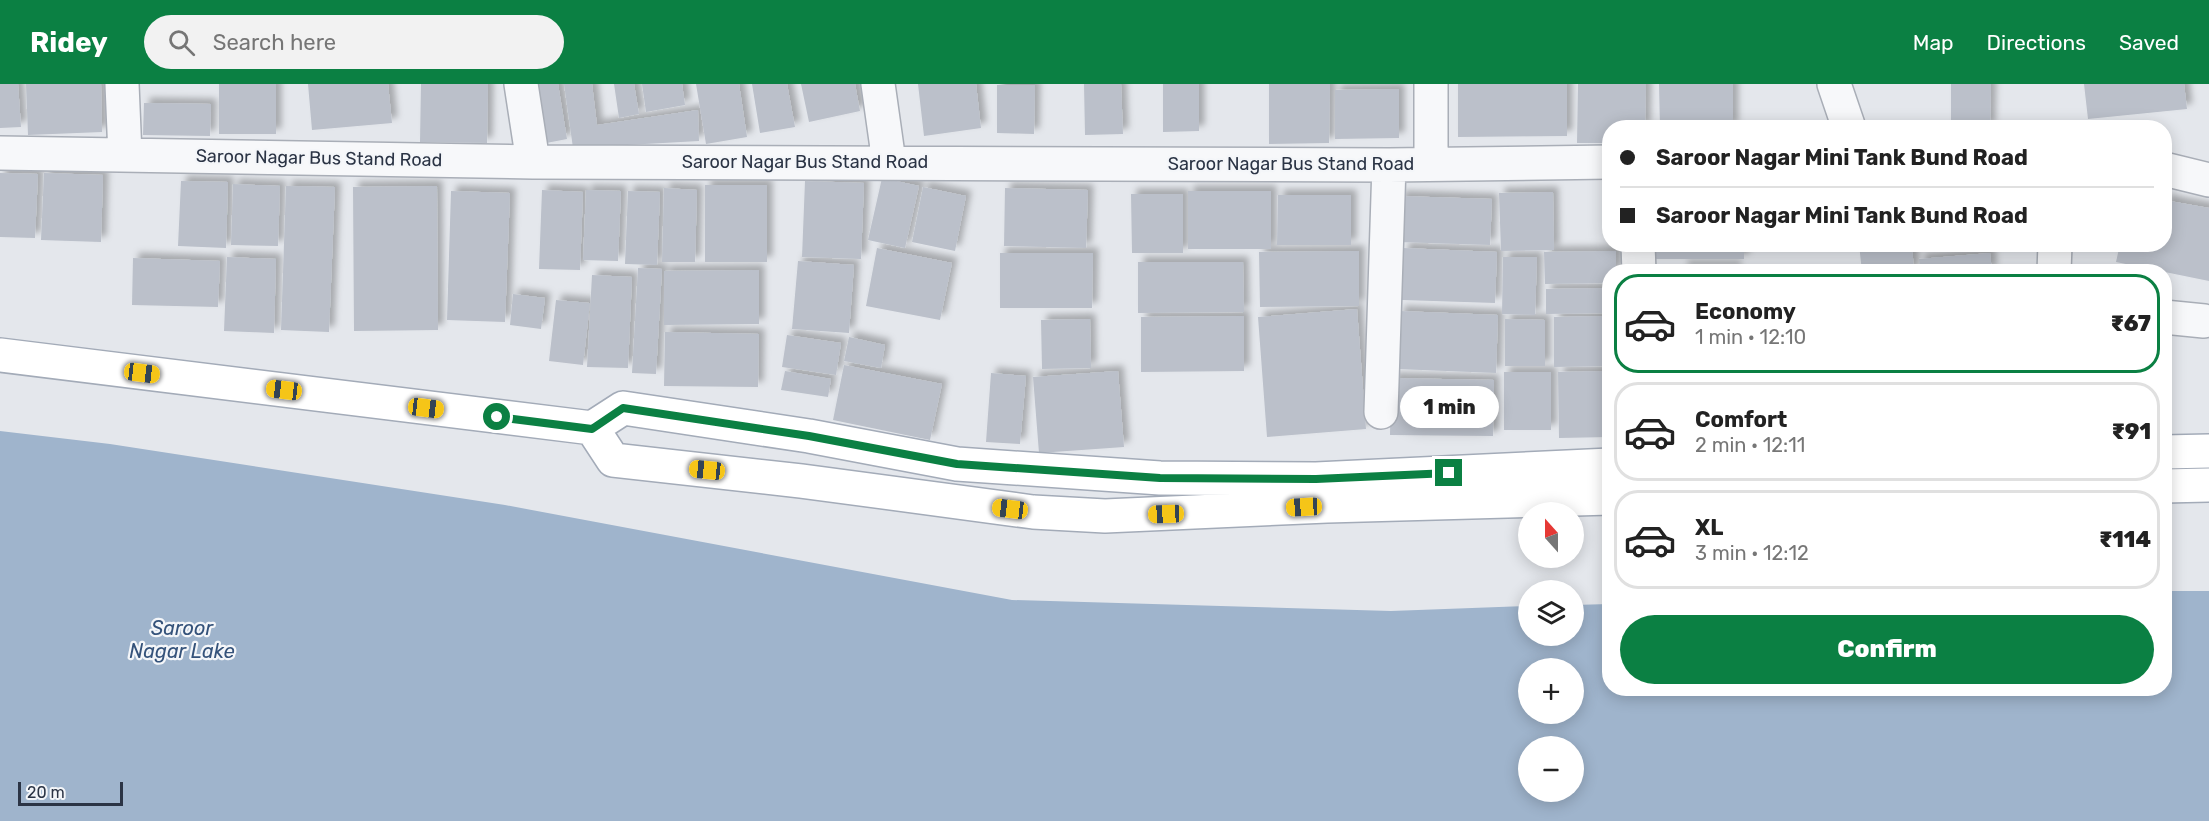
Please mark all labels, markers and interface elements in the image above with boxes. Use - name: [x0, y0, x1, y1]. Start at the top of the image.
- search box: [144, 15, 564, 69]
- text: Ridey: [30, 26, 108, 59]
- icon: search: [165, 26, 198, 59]
- text: Search here: [213, 29, 336, 56]
- text: Map: [1913, 30, 1954, 55]
- text: Directions: [1987, 30, 2086, 55]
- text: Saved: [2119, 30, 2179, 55]
- text: Saroor Nagar Mini Tank Bund Road: [1656, 144, 2028, 171]
- street label: Saroor Nagar Bus Stand Road: [196, 145, 442, 171]
- street label: Saroor Nagar Bus Stand Road: [682, 151, 928, 173]
- street label: Saroor Nagar Bus Stand Road: [1168, 153, 1414, 175]
- text: Saroor Nagar Mini Tank Bund Road: [1656, 202, 2028, 229]
- icon: car: [1623, 297, 1677, 351]
- text: Economy: [1695, 298, 1796, 325]
- text: ₹67: [2110, 310, 2151, 337]
- text: 1 min · 12:10: [1695, 325, 1806, 349]
- car: [123, 362, 161, 384]
- car: [265, 379, 303, 401]
- callout: 1 min: [1400, 386, 1498, 428]
- text: 1 min: [1423, 395, 1476, 419]
- car: [407, 397, 445, 419]
- route start: [483, 403, 510, 430]
- icon: car: [1623, 405, 1677, 459]
- text: Comfort: [1695, 406, 1787, 433]
- text: ₹91: [2112, 418, 2151, 445]
- text: 2 min · 12:11: [1695, 433, 1805, 457]
- car: [688, 459, 726, 481]
- route end: [1435, 459, 1462, 486]
- car: [1286, 497, 1322, 517]
- car: [991, 498, 1029, 520]
- north arrow: [1518, 502, 1584, 568]
- map controls: [1518, 502, 1584, 802]
- car: [1148, 504, 1184, 524]
- icon: car: [1623, 513, 1677, 567]
- text: XL: [1695, 514, 1723, 541]
- text: ₹114: [2099, 526, 2151, 553]
- text: 3 min · 12:12: [1695, 541, 1809, 565]
- button: layers: [1518, 580, 1584, 646]
- button: Confirm: [1620, 615, 2154, 684]
- water label: Saroor Nagar Lake: [129, 616, 235, 663]
- button: +: [1518, 658, 1584, 724]
- button: −: [1518, 736, 1584, 802]
- scale bar: [18, 779, 123, 806]
- text: 20 m: [27, 783, 65, 802]

